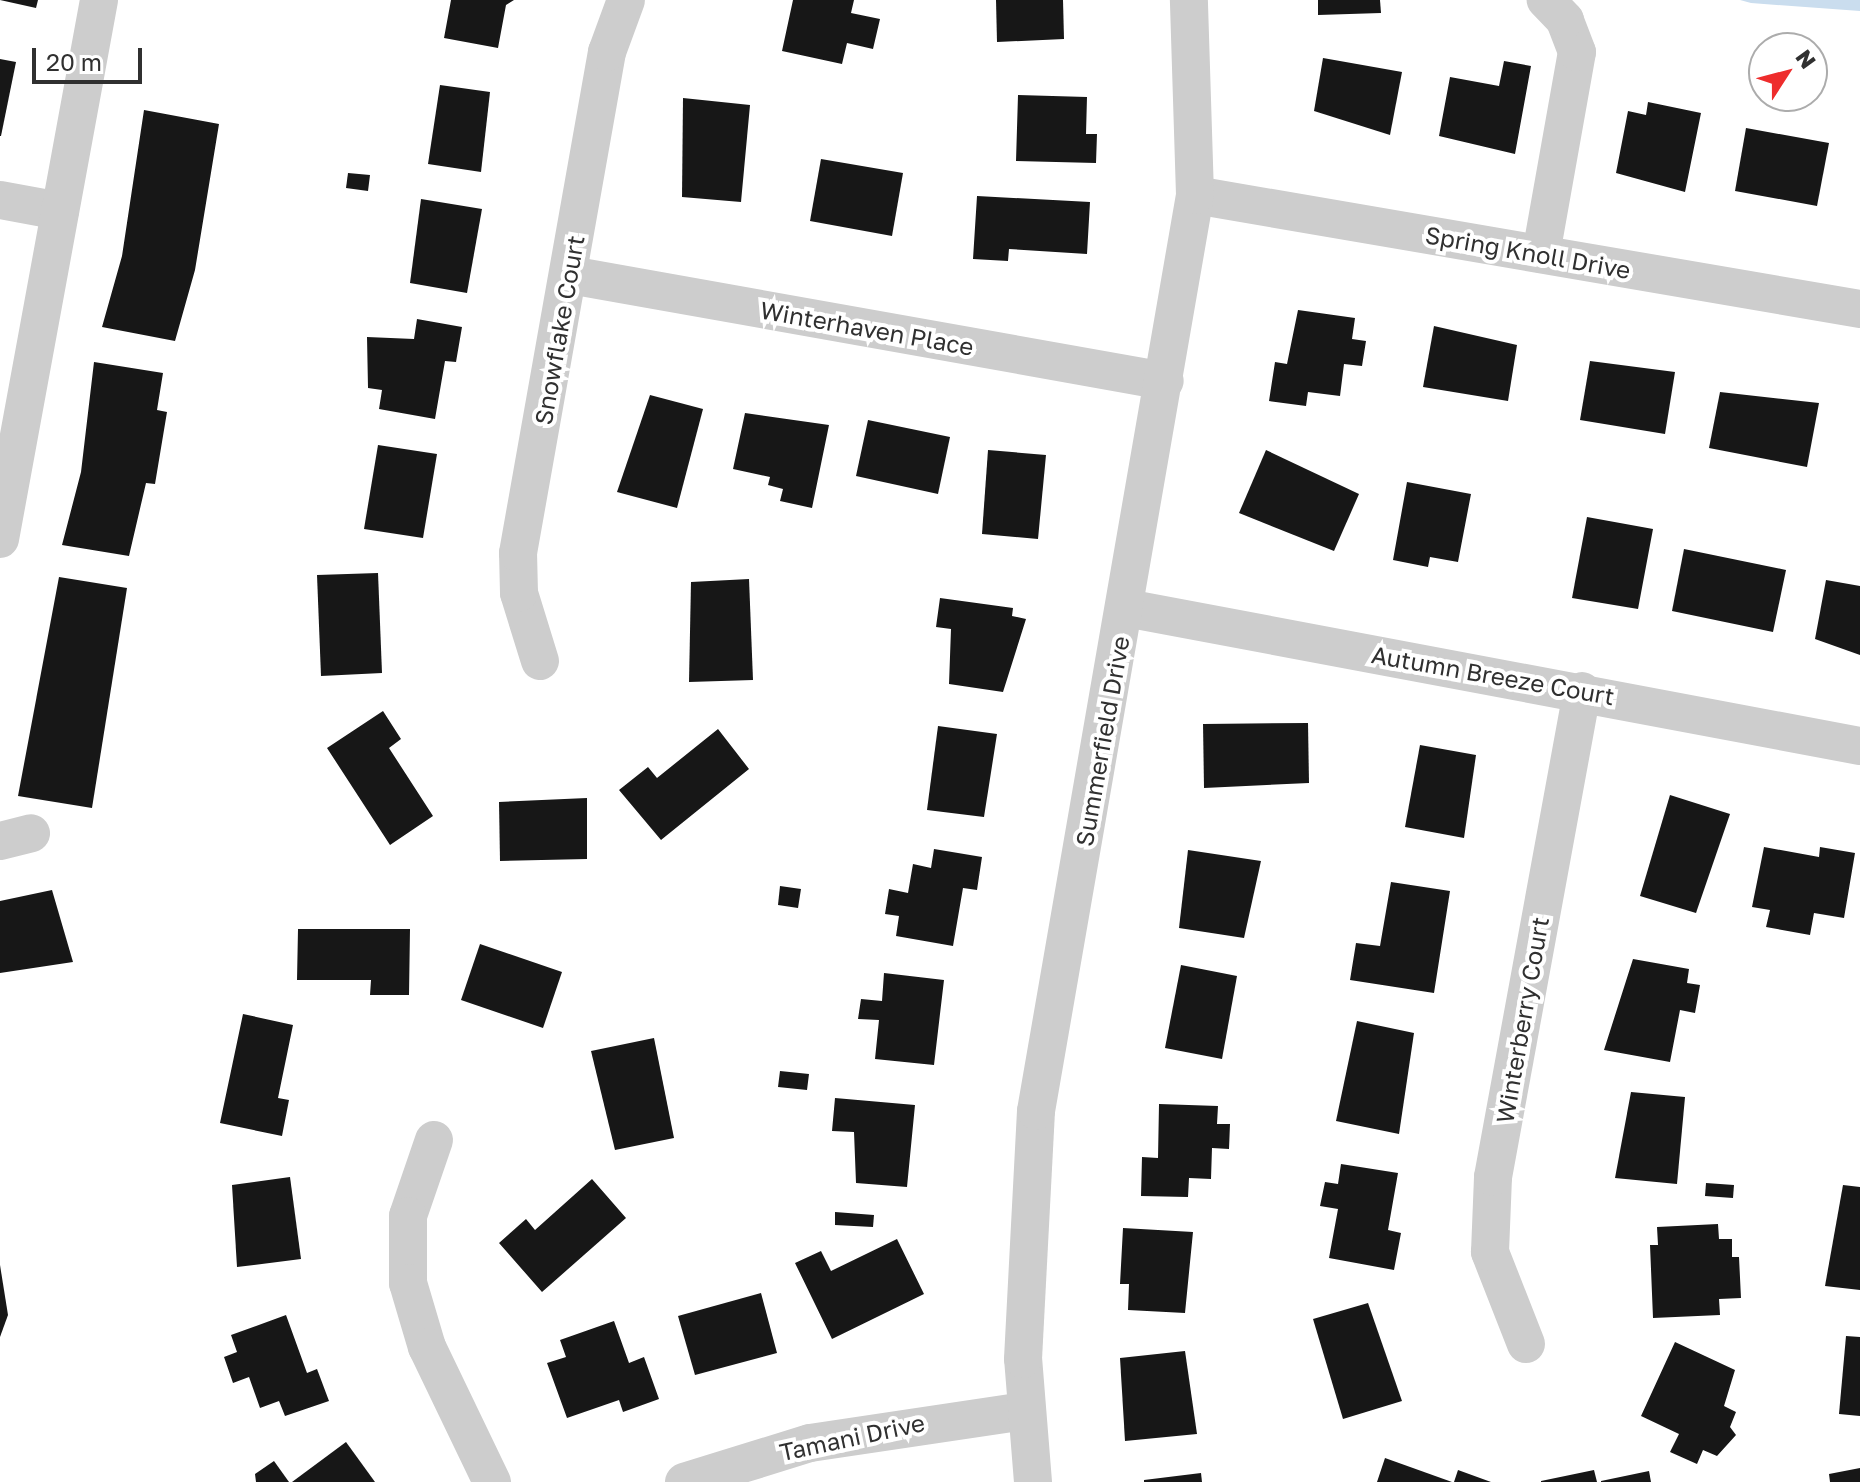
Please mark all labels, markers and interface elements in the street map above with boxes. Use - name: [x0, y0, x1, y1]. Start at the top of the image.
- scale bar: [36, 32, 146, 82]
- north arrow: [1748, 32, 1828, 112]
- text: N: [1790, 44, 1822, 73]
- text: 20 m: [46, 47, 102, 76]
- street label: Spring Knoll Drive: [1423, 220, 1633, 284]
- street label: Snowflake Court: [528, 233, 590, 427]
- street label: Winterhaven Place: [758, 295, 976, 361]
- street label: Summerfield Drive: [1069, 634, 1135, 848]
- street label: Autumn Breeze Court: [1369, 639, 1617, 711]
- street label: Winterberry Court: [1490, 915, 1554, 1125]
- street label: Tamani Drive: [777, 1408, 927, 1466]

